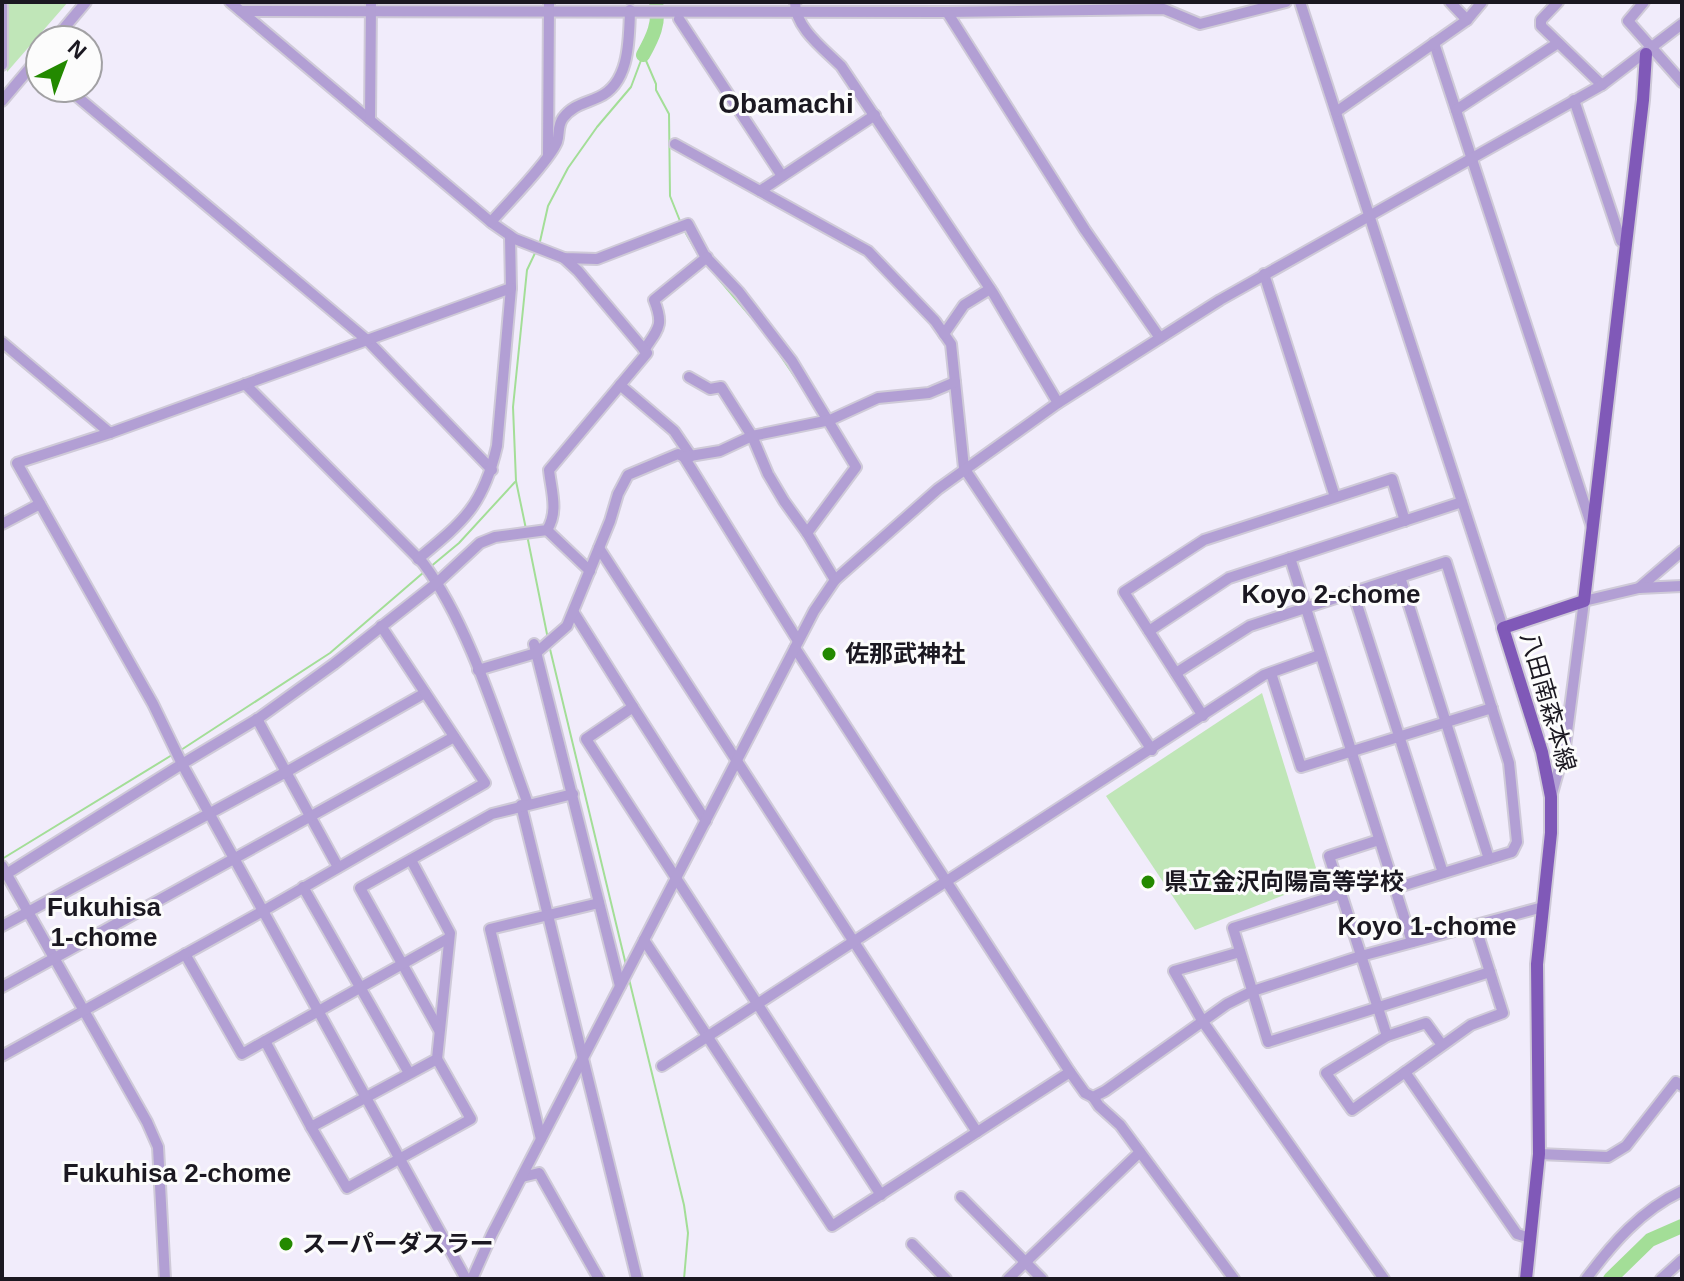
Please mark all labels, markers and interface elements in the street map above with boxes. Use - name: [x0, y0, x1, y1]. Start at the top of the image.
- north arrow: [24, 24, 104, 104]
- text: N: [63, 35, 91, 64]
- district label: Obamachi: [718, 88, 854, 119]
- district label: Koyo 2-chome: [1241, 579, 1421, 609]
- street label: 八田南森本線: [1516, 629, 1581, 775]
- place label: 佐那武神社: [845, 640, 965, 667]
- marker: 佐那武神社: [820, 645, 838, 663]
- place label: 県立金沢向陽高等学校: [1164, 868, 1404, 895]
- marker: 県立金沢向陽高等学校: [1139, 873, 1157, 891]
- district label: Fukuhisa 1-chome: [47, 892, 162, 952]
- district label: Koyo 1-chome: [1337, 911, 1517, 941]
- district label: Fukuhisa 2-chome: [63, 1158, 291, 1188]
- place label: スーパーダスラー: [302, 1230, 494, 1257]
- marker: スーパーダスラー: [277, 1235, 295, 1253]

